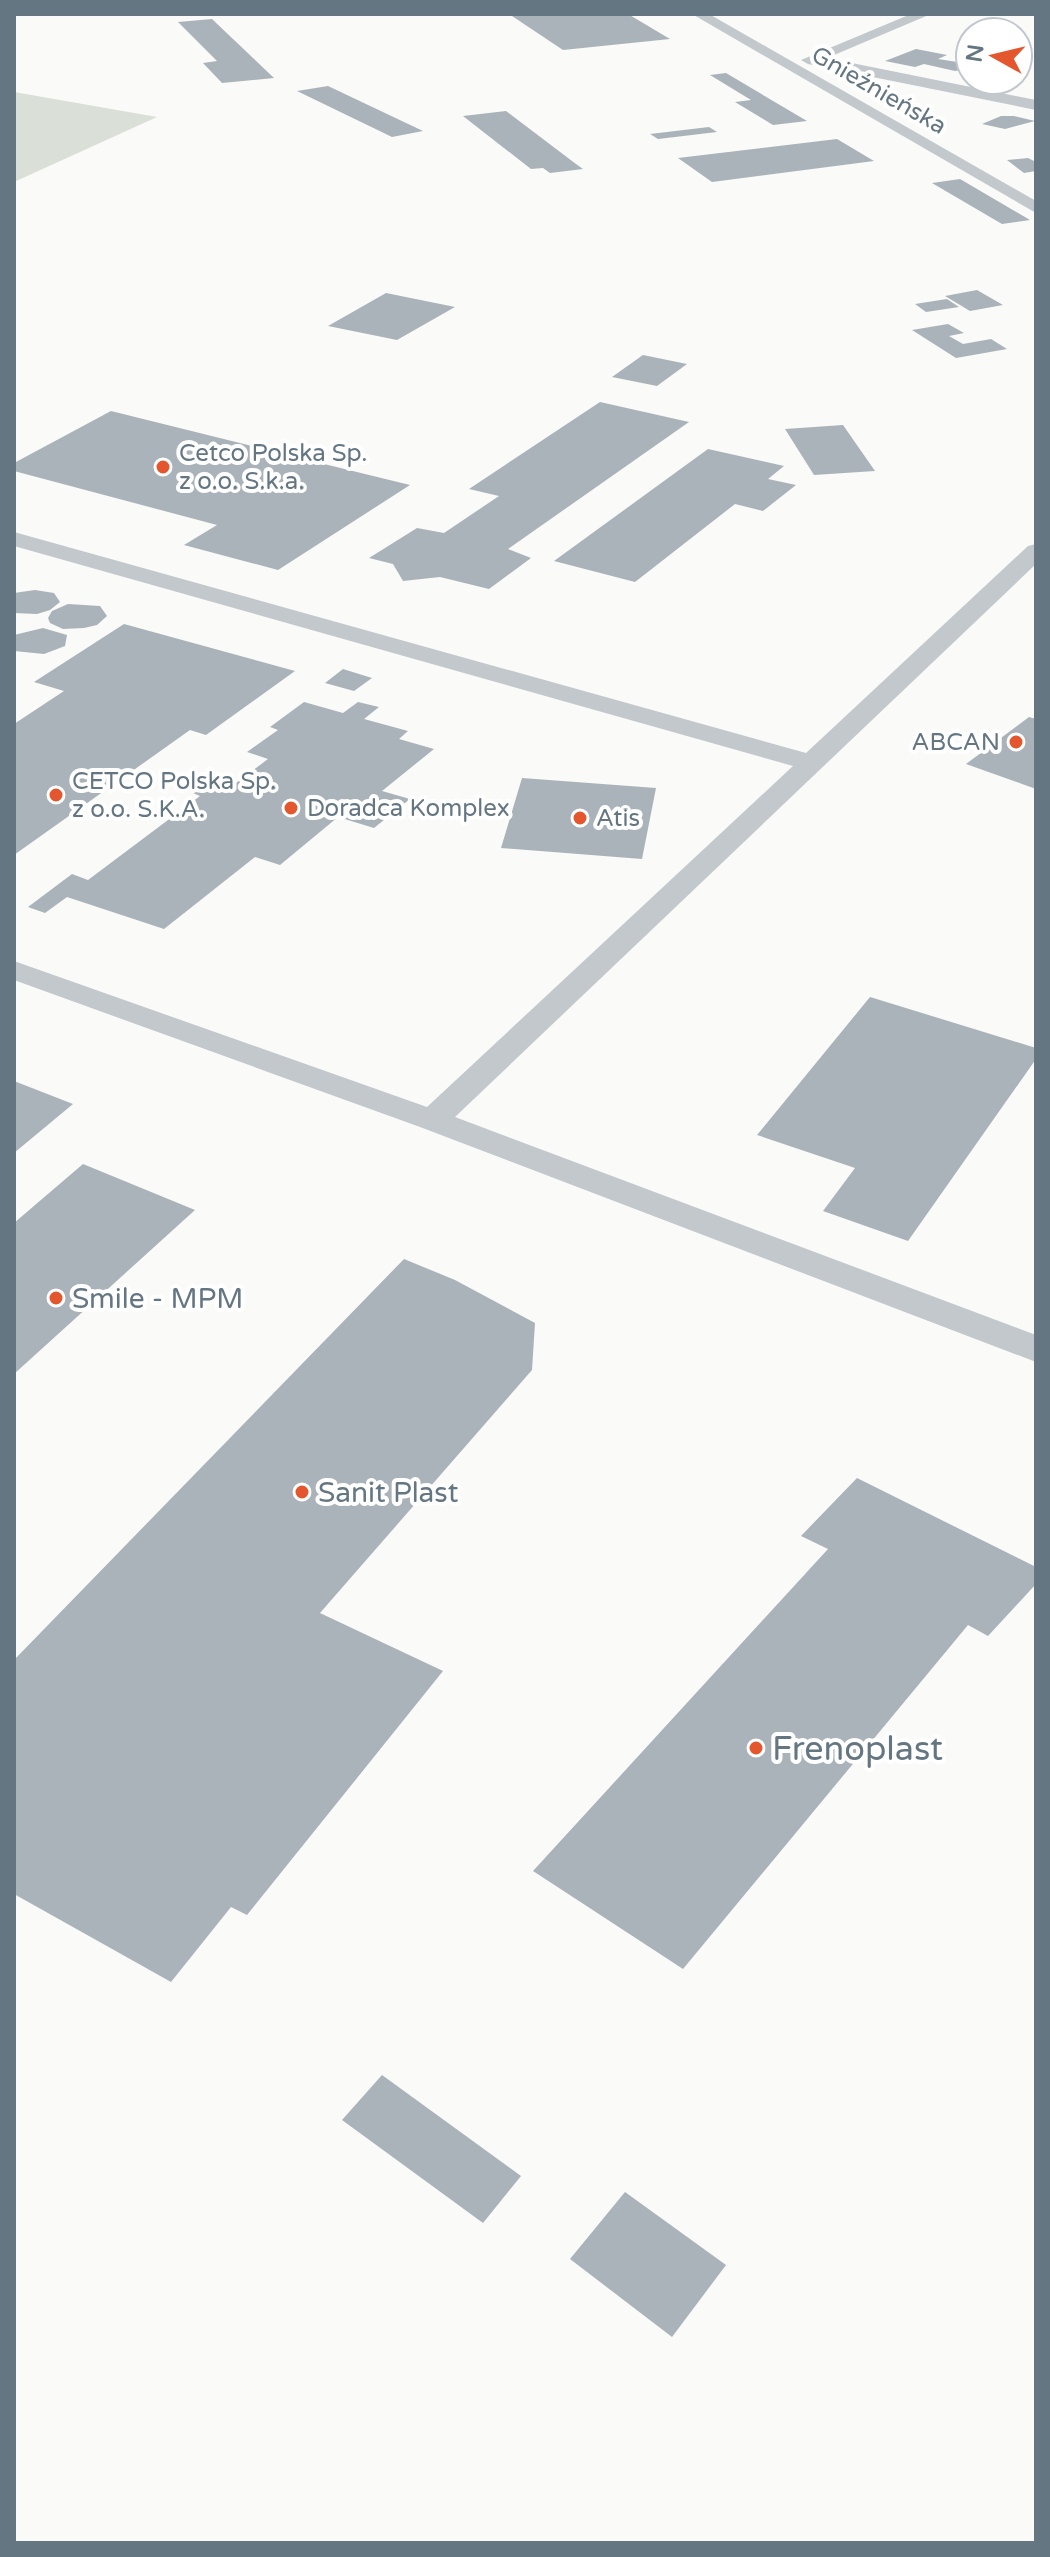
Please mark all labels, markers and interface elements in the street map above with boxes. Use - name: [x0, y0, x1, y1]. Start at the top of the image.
- north arrow: [954, 16, 1034, 96]
- street label: Gnieźnieńska: [806, 40, 951, 141]
- text: N: [961, 43, 989, 64]
- place label: Cetco Polska Sp. z o.o. S.k.a.: [179, 439, 368, 496]
- marker: Cetco Polska Sp. z o.o. S.k.a.: [154, 458, 172, 476]
- place label: ABCAN: [912, 728, 1000, 757]
- marker: ABCAN: [1007, 733, 1025, 751]
- place label: CETCO Polska Sp. z o.o. S.K.A.: [72, 767, 276, 824]
- marker: CETCO Polska Sp. z o.o. S.K.A.: [47, 786, 65, 804]
- place label: Doradca Komplex: [307, 794, 510, 823]
- marker: Doradca Komplex: [282, 799, 300, 817]
- place label: Atis: [596, 804, 640, 833]
- marker: Atis: [571, 809, 589, 827]
- place label: Smile - MPM: [72, 1282, 243, 1316]
- marker: Smile - MPM: [47, 1289, 65, 1307]
- place label: Sanit Plast: [318, 1476, 459, 1510]
- marker: Sanit Plast: [293, 1483, 311, 1501]
- place label: Frenoplast: [772, 1729, 943, 1770]
- marker: Frenoplast: [747, 1739, 765, 1757]

